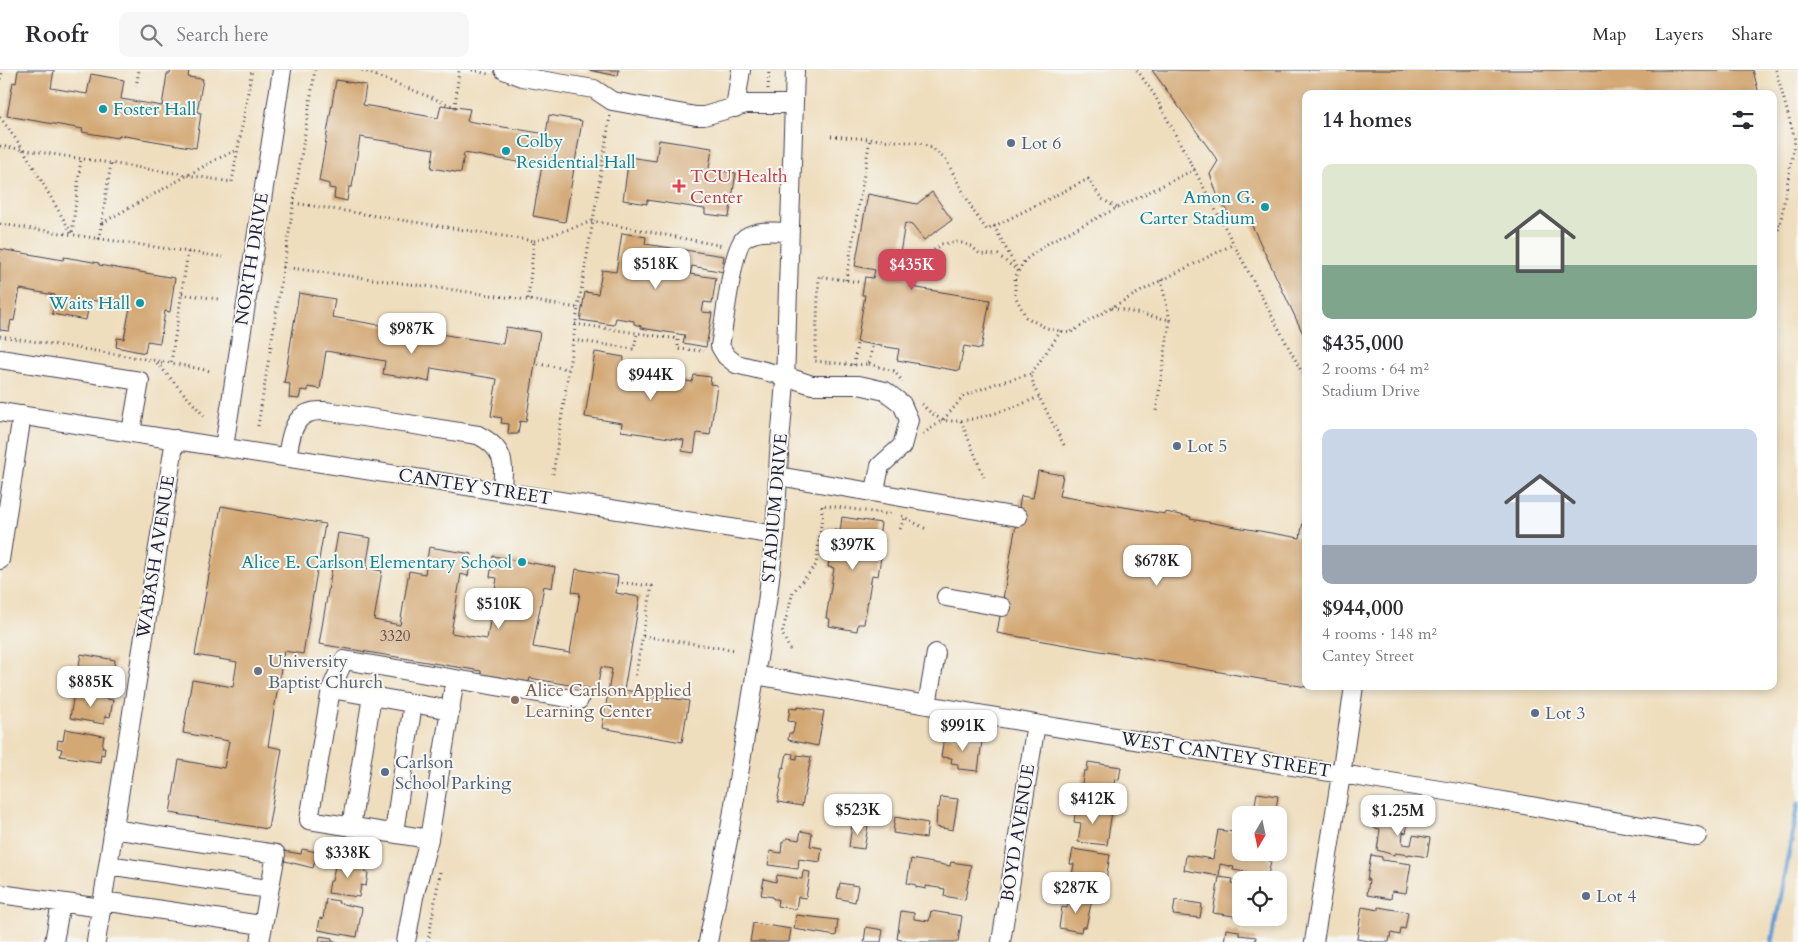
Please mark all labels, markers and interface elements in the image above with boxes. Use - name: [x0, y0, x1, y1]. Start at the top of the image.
- search box: [119, 12, 469, 57]
- text: Roofr: [25, 18, 89, 51]
- icon: search: [137, 21, 165, 49]
- text: Search here: [177, 22, 269, 48]
- text: Map: [1592, 22, 1627, 47]
- text: Layers: [1655, 22, 1704, 47]
- text: Share: [1732, 22, 1773, 47]
- place label: Foster Hall: [113, 97, 197, 122]
- marker: Foster Hall: [97, 103, 109, 115]
- text: 14 homes: [1322, 106, 1412, 135]
- icon: filters: [1729, 106, 1757, 134]
- place label: Colby Residential Hall: [516, 129, 636, 175]
- place label: Lot 6: [1021, 131, 1061, 156]
- marker: Lot 6: [1005, 137, 1017, 149]
- marker: Colby Residential Hall: [500, 145, 512, 157]
- place label: TCU Health Center: [690, 164, 788, 210]
- marker: TCU Health Center: [672, 179, 686, 193]
- place label: Amon G. Carter Stadium: [1139, 185, 1256, 231]
- street label: NORTH DRIVE: [229, 191, 275, 327]
- icon: home: [1495, 196, 1585, 286]
- marker: Amon G. Carter Stadium: [1259, 201, 1271, 213]
- pin: $518K: [621, 248, 691, 290]
- pin: $435K: [877, 248, 947, 291]
- text: $518K: [633, 253, 679, 275]
- text: $435K: [889, 254, 935, 276]
- place label: Waits Hall: [48, 291, 130, 316]
- marker: Waits Hall: [134, 297, 146, 309]
- pin: $987K: [377, 312, 447, 355]
- text: $987K: [389, 318, 435, 340]
- text: $435,000: [1322, 329, 1403, 358]
- pin: $944K: [616, 358, 686, 401]
- text: 2 rooms · 64 m²: [1322, 358, 1429, 380]
- text: $944K: [628, 364, 674, 386]
- text: Stadium Drive: [1322, 380, 1420, 402]
- street label: STADIUM DRIVE: [756, 432, 794, 584]
- place label: Lot 5: [1187, 434, 1227, 459]
- marker: Lot 5: [1171, 440, 1183, 452]
- icon: home: [1495, 461, 1585, 551]
- street label: CANTEY STREET: [397, 463, 553, 511]
- street label: WABASH AVENUE: [131, 474, 181, 641]
- pin: $397K: [818, 528, 888, 571]
- text: $397K: [830, 534, 876, 556]
- pin: $678K: [1122, 544, 1192, 587]
- place label: Alice E. Carlson Elementary School: [241, 550, 512, 575]
- text: $678K: [1134, 550, 1180, 572]
- marker: Alice E. Carlson Elementary School: [516, 556, 528, 568]
- pin: $510K: [464, 588, 534, 630]
- text: $510K: [476, 593, 522, 615]
- text: $944,000: [1322, 594, 1403, 623]
- text: 4 rooms · 148 m²: [1322, 623, 1437, 645]
- house number: 3320: [380, 626, 411, 646]
- text: Cantey Street: [1322, 645, 1414, 667]
- place label: University Baptist Church: [268, 649, 383, 695]
- marker: University Baptist Church: [252, 665, 264, 677]
- pin: $885K: [56, 666, 126, 708]
- text: $885K: [68, 671, 114, 693]
- place label: Alice Carlson Applied Learning Center: [525, 678, 692, 724]
- marker: Alice Carlson Applied Learning Center: [509, 694, 521, 706]
- place label: Lot 3: [1545, 701, 1585, 726]
- marker: Lot 3: [1529, 707, 1541, 719]
- pin: $991K: [928, 710, 998, 752]
- text: $991K: [940, 715, 986, 737]
- street label: WEST CANTEY STREET: [1118, 726, 1333, 784]
- place label: Carlson School Parking: [395, 750, 512, 796]
- street label: BOYD AVENUE: [995, 762, 1041, 904]
- marker: Carlson School Parking: [379, 766, 391, 778]
- pin: $412K: [1058, 782, 1128, 825]
- text: $412K: [1070, 788, 1116, 810]
- pin: $523K: [823, 794, 893, 836]
- pin: $1.25M: [1357, 794, 1439, 837]
- text: $523K: [835, 799, 881, 821]
- text: $1.25M: [1372, 800, 1424, 822]
- north arrow: [1232, 806, 1288, 861]
- map controls: [1232, 806, 1287, 926]
- pin: $338K: [313, 836, 383, 879]
- text: $338K: [325, 842, 371, 864]
- button: locate: [1232, 871, 1287, 926]
- pin: $287K: [1041, 872, 1111, 914]
- text: $287K: [1053, 877, 1099, 899]
- place label: Lot 4: [1596, 884, 1636, 909]
- marker: Lot 4: [1580, 890, 1592, 902]

